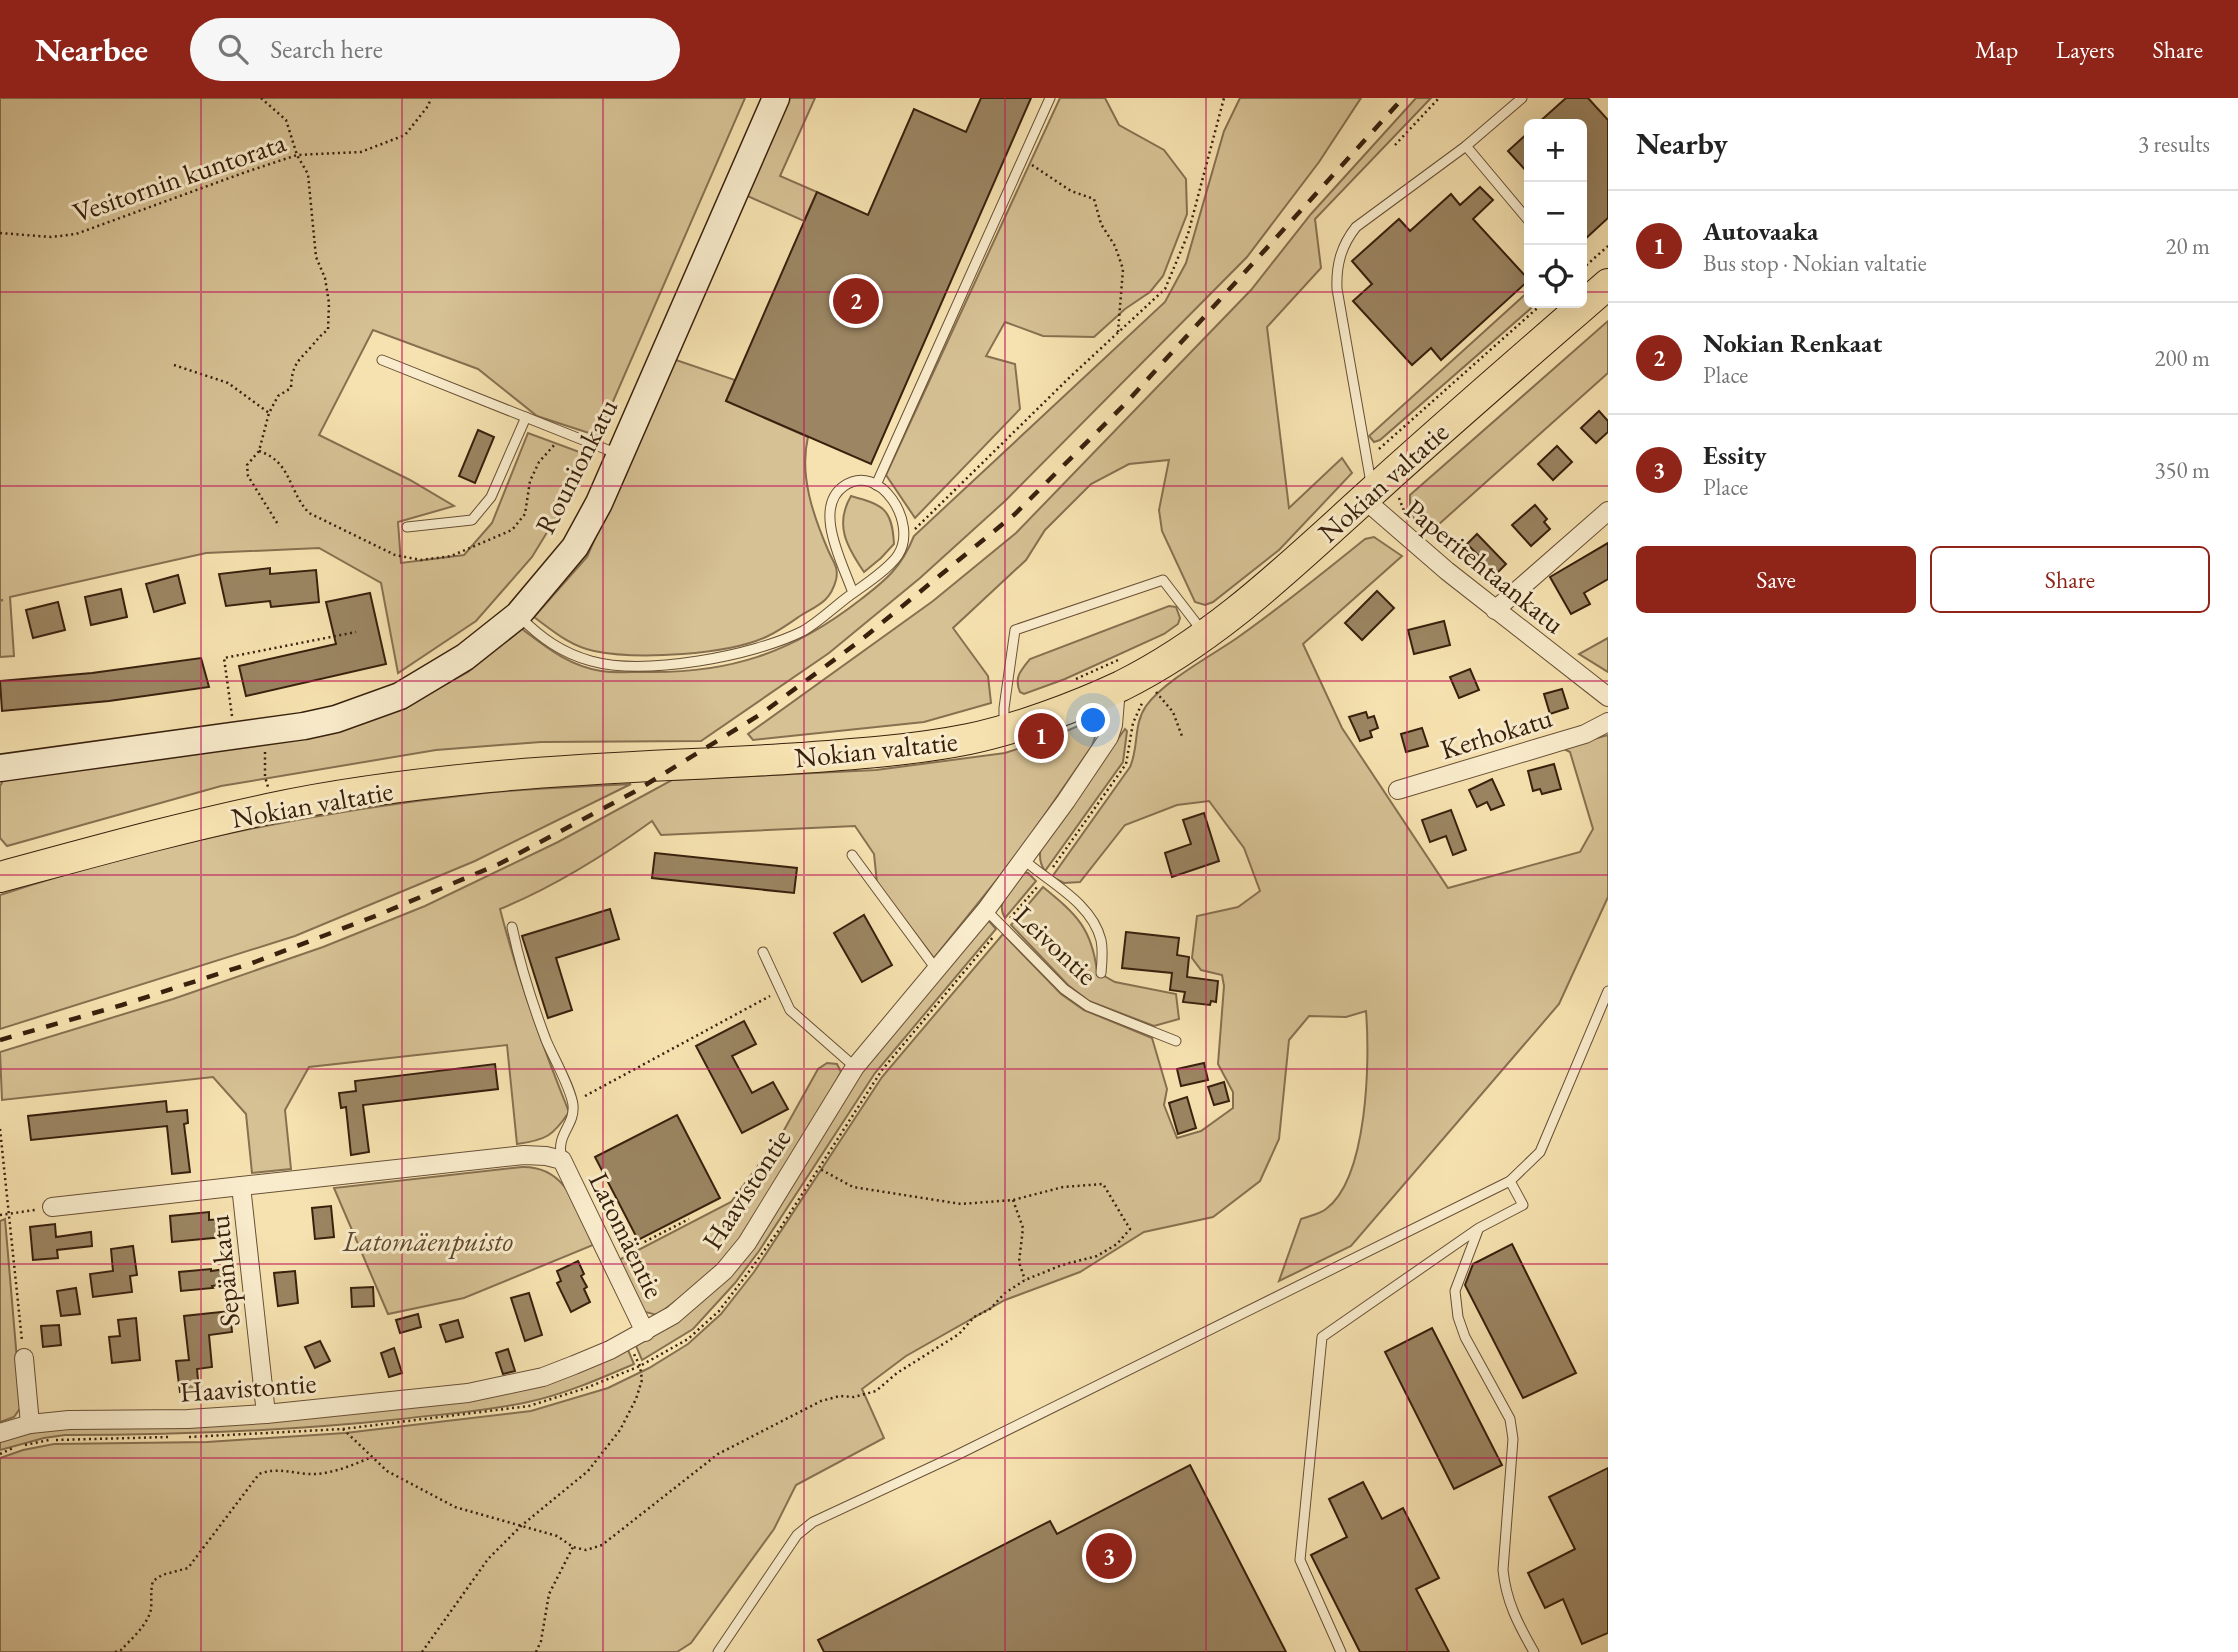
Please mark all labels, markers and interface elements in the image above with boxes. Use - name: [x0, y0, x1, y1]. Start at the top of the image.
- search box: [190, 18, 680, 81]
- text: Nearbee: [35, 28, 148, 71]
- icon: search: [214, 30, 252, 68]
- text: Search here: [270, 32, 383, 66]
- text: Map: [1975, 34, 2018, 65]
- text: Layers: [2056, 34, 2115, 65]
- text: Share: [2153, 34, 2203, 65]
- map controls: [1524, 119, 1587, 308]
- button: +: [1524, 119, 1587, 182]
- street label: Vesitornin kuntorata: [68, 123, 291, 230]
- text: Nearby: [1636, 124, 1728, 163]
- text: 3 results: [2138, 129, 2210, 159]
- button: −: [1524, 182, 1587, 245]
- text: Autovaaka: [1703, 214, 1818, 248]
- text: 1: [1653, 231, 1665, 261]
- text: 20 m: [2165, 231, 2210, 261]
- button: locate: [1524, 245, 1587, 308]
- text: Bus stop · Nokian valtatie: [1703, 248, 1927, 278]
- pin: 2: [833, 275, 879, 327]
- text: Nokian Renkaat: [1703, 326, 1882, 360]
- text: 2: [1653, 343, 1665, 373]
- text: 200 m: [2154, 343, 2210, 373]
- text: Place: [1703, 360, 1748, 390]
- street label: Rounionkatu: [527, 392, 625, 540]
- street label: Nokian valtatie: [1310, 414, 1456, 550]
- text: Essity: [1703, 438, 1767, 472]
- text: 3: [1653, 455, 1665, 485]
- text: 350 m: [2154, 455, 2210, 485]
- text: Place: [1703, 472, 1748, 502]
- street label: Paperitehtaankatu: [1398, 491, 1572, 641]
- button: Save: [1636, 546, 1916, 613]
- button: Share: [1930, 546, 2210, 613]
- street label: Kerhokatu: [1436, 699, 1557, 767]
- your location: [1076, 703, 1110, 737]
- pin: 1: [1018, 710, 1064, 762]
- street label: Nokian valtatie: [793, 723, 959, 775]
- street label: Nokian valtatie: [228, 772, 396, 836]
- street label: Leivontie: [1007, 897, 1105, 993]
- street label: Haavistontie: [694, 1122, 798, 1256]
- street label: Latomäentie: [581, 1166, 673, 1304]
- street label: Sepänkatu: [200, 1213, 248, 1328]
- park label: Latomäenpuisto: [342, 1223, 514, 1259]
- street label: Haavistontie: [179, 1364, 317, 1410]
- pin: 3: [1086, 1530, 1132, 1582]

